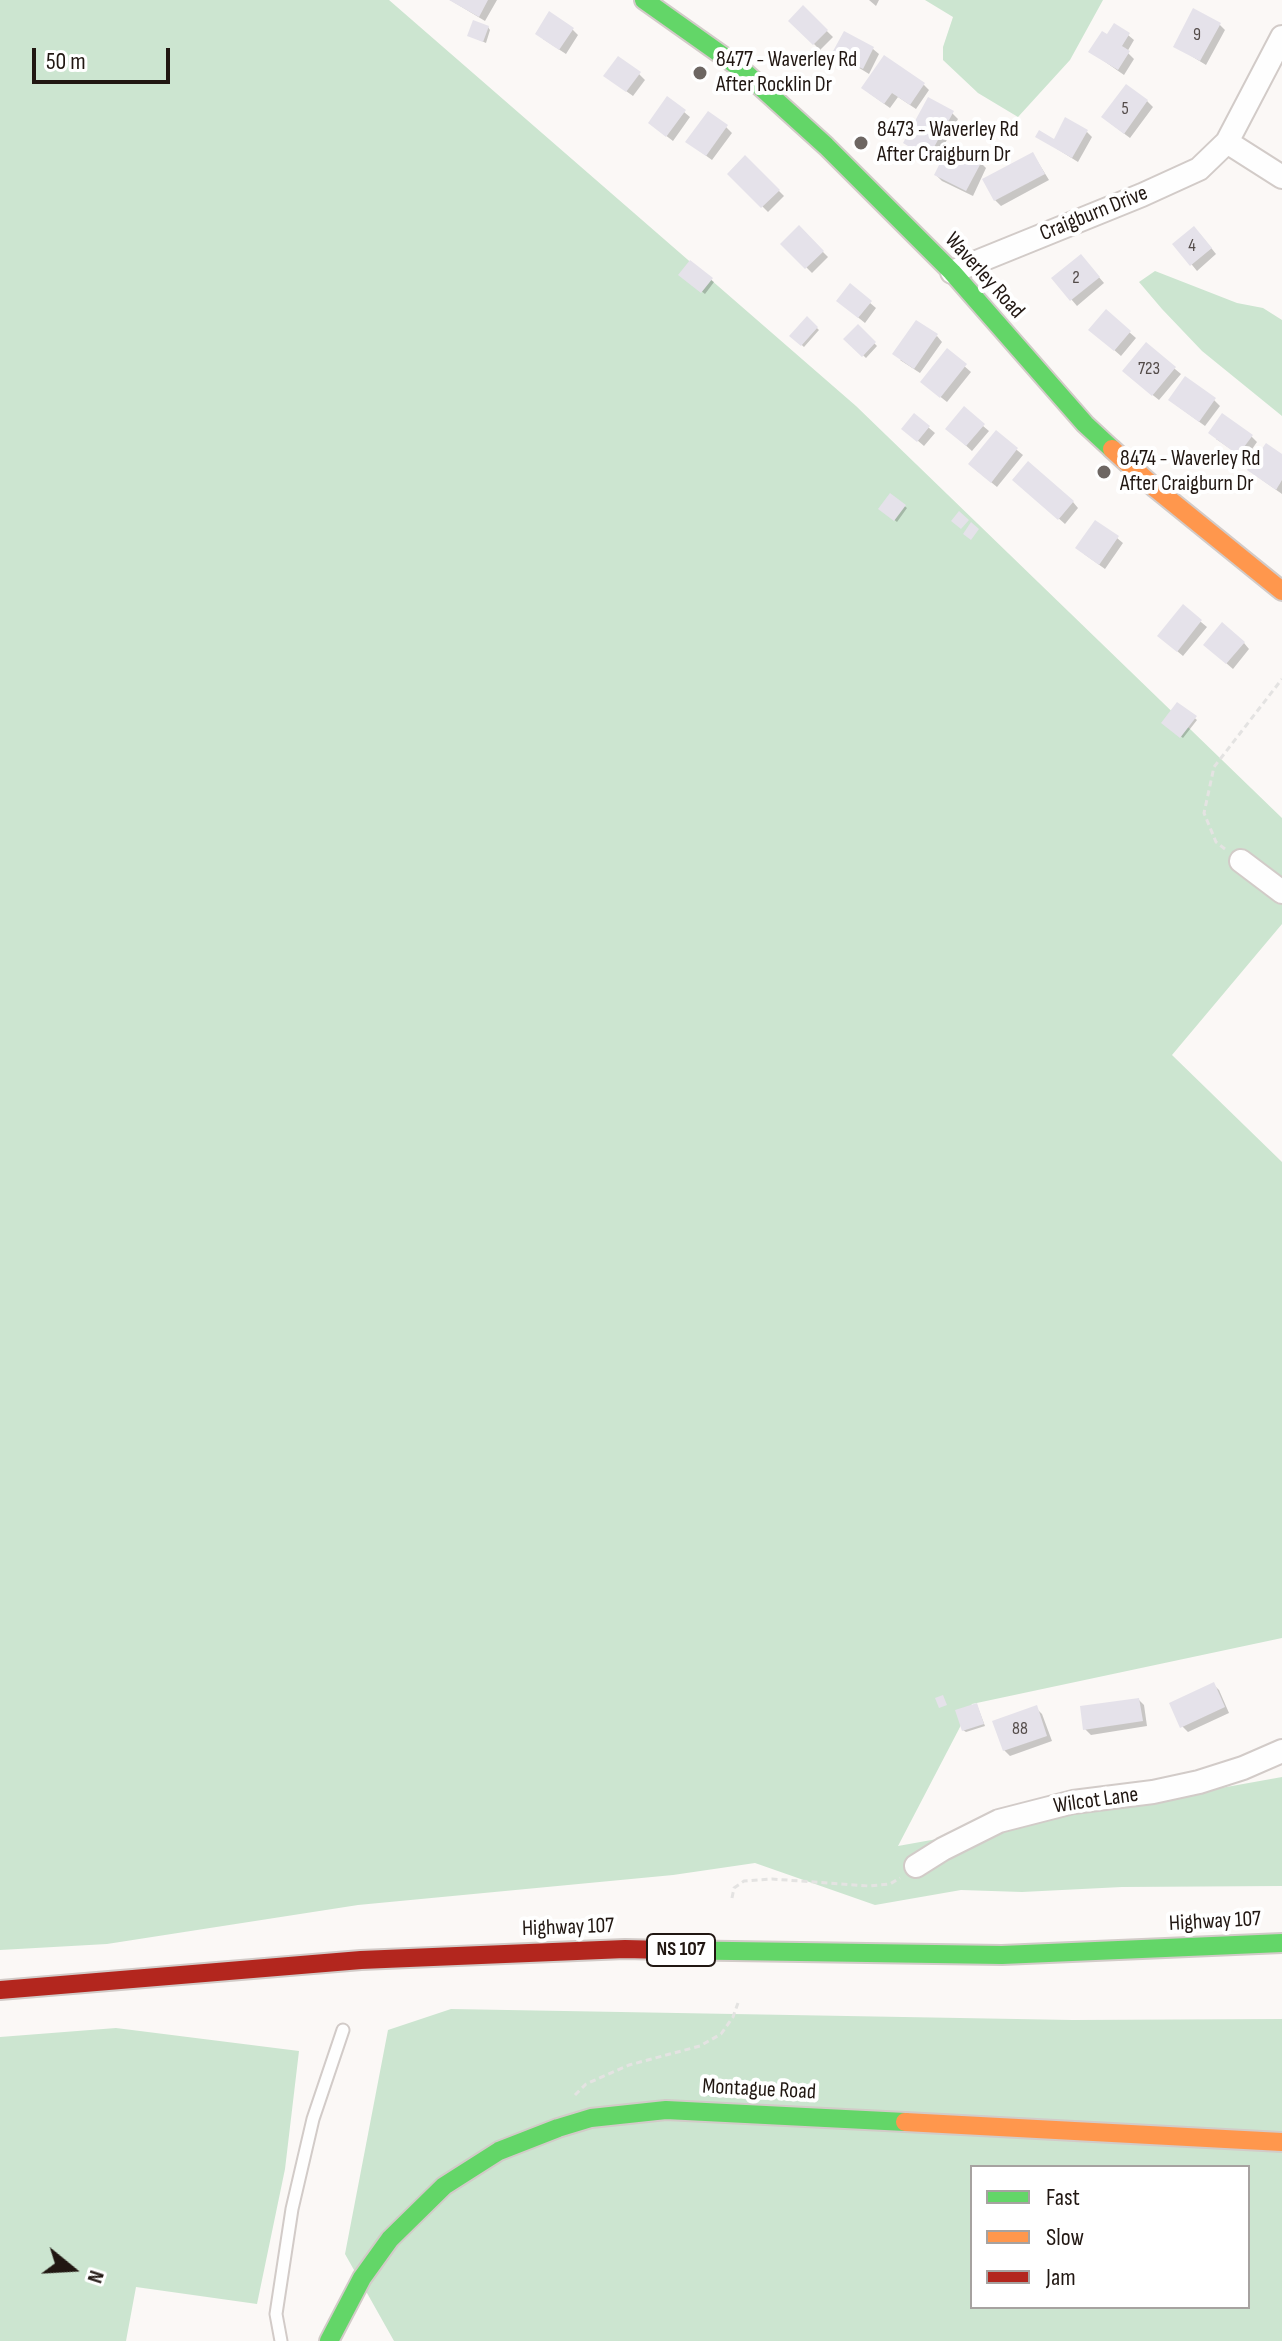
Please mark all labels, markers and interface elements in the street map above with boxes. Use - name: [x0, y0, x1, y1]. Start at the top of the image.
- house number: 9: [1193, 24, 1201, 46]
- scale bar: [36, 32, 174, 82]
- text: 50 m: [46, 47, 86, 76]
- place label: 8477 - Waverley Rd After Rocklin Dr: [716, 47, 857, 98]
- marker: 8477 - Waverley Rd After Rocklin Dr: [691, 64, 709, 82]
- house number: 5: [1121, 98, 1129, 120]
- place label: 8473 - Waverley Rd After Craigburn Dr: [877, 117, 1019, 168]
- marker: 8473 - Waverley Rd After Craigburn Dr: [852, 134, 870, 152]
- street label: Craigburn Drive: [1036, 180, 1152, 248]
- street label: Waverley Road: [938, 227, 1030, 325]
- house number: 4: [1188, 235, 1196, 257]
- house number: 2: [1072, 267, 1080, 289]
- house number: 723: [1138, 358, 1160, 380]
- place label: 8474 - Waverley Rd After Craigburn Dr: [1120, 446, 1260, 498]
- marker: 8474 - Waverley Rd After Craigburn Dr: [1095, 463, 1113, 481]
- house number: 88: [1012, 1718, 1028, 1740]
- street label: Wilcot Lane: [1052, 1782, 1140, 1820]
- street label: Highway 107: [1168, 1906, 1262, 1938]
- street label: Highway 107: [522, 1913, 614, 1943]
- road number: NS 107: [647, 1934, 715, 1966]
- street label: Montague Road: [701, 2074, 817, 2106]
- legend: [970, 2165, 1250, 2309]
- text: Fast: [1046, 2183, 1080, 2212]
- text: Slow: [1046, 2223, 1084, 2252]
- north arrow: [32, 2229, 112, 2309]
- text: Jam: [1046, 2263, 1076, 2292]
- text: N: [81, 2267, 110, 2286]

